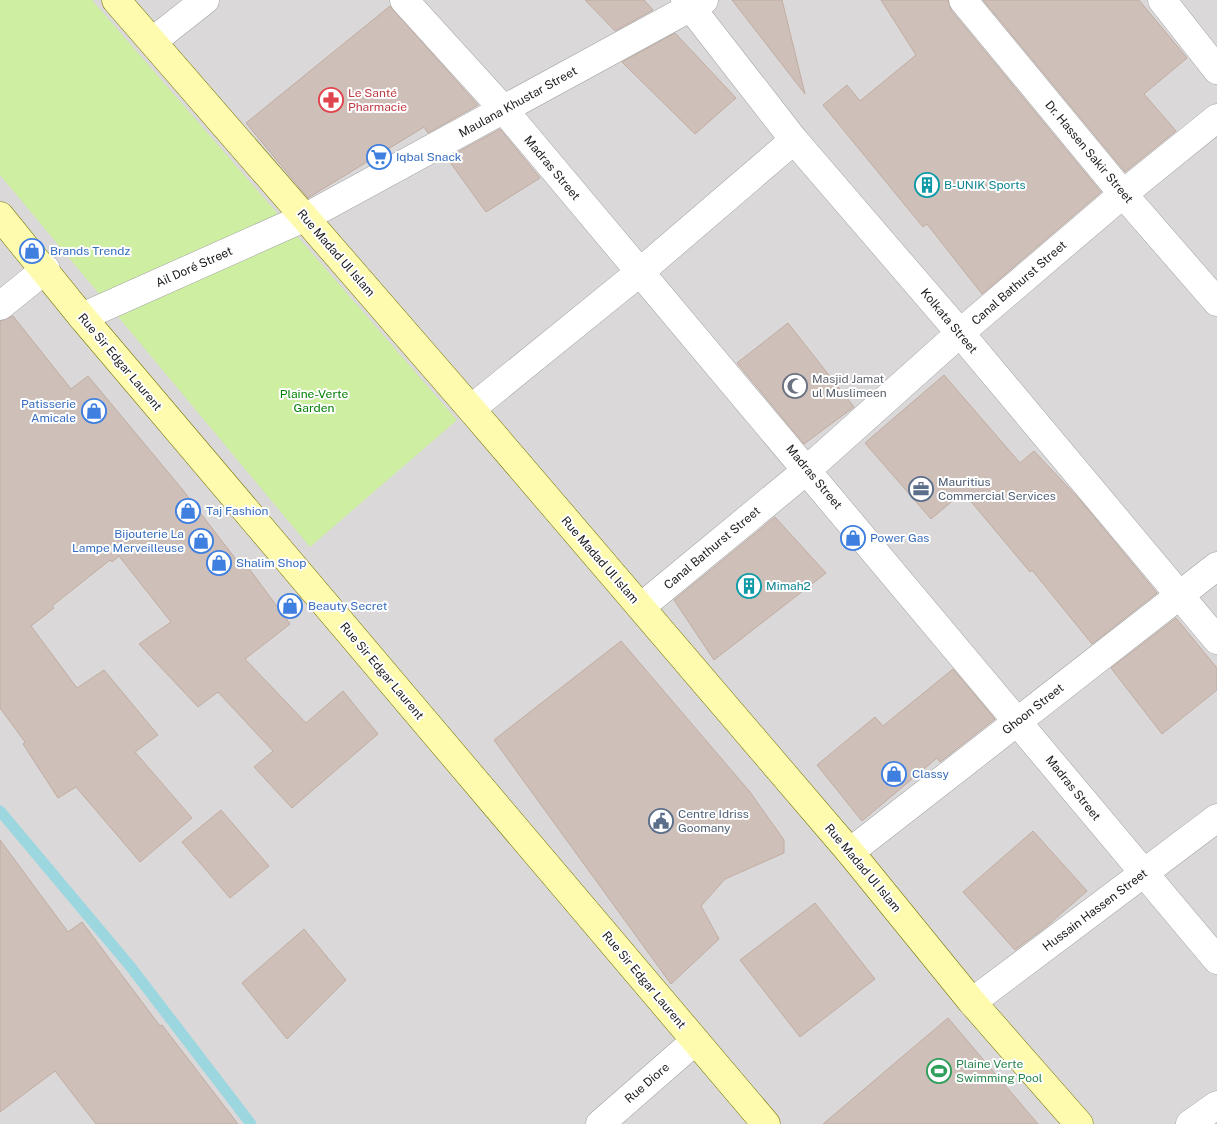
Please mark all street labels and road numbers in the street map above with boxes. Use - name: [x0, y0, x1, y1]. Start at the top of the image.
- street label: Maulana Khustar Street: [456, 64, 580, 140]
- street label: Dr. Hassen Sakir Street: [1042, 98, 1136, 206]
- street label: Madras Street: [521, 133, 583, 203]
- street label: Rue Madad Ul Islam: [294, 207, 378, 299]
- street label: Canal Bathurst Street: [969, 238, 1070, 328]
- street label: Ail Doré Street: [153, 244, 235, 290]
- street label: Kolkata Street: [918, 286, 980, 357]
- street label: Rue Sir Edgar Laurent: [75, 311, 165, 414]
- street label: Madras Street: [783, 442, 845, 512]
- street label: Canal Bathurst Street: [661, 503, 763, 592]
- street label: Rue Madad Ul Islam: [558, 514, 642, 606]
- street label: Rue Sir Edgar Laurent: [337, 620, 427, 723]
- street label: Ghoon Street: [999, 680, 1067, 737]
- street label: Madras Street: [1043, 753, 1104, 824]
- street label: Rue Madad Ul Islam: [822, 821, 904, 915]
- street label: Hussain Hassen Street: [1040, 866, 1150, 954]
- street label: Rue Sir Edgar Laurent: [599, 929, 689, 1032]
- street label: Rue Diore: [622, 1060, 672, 1106]

